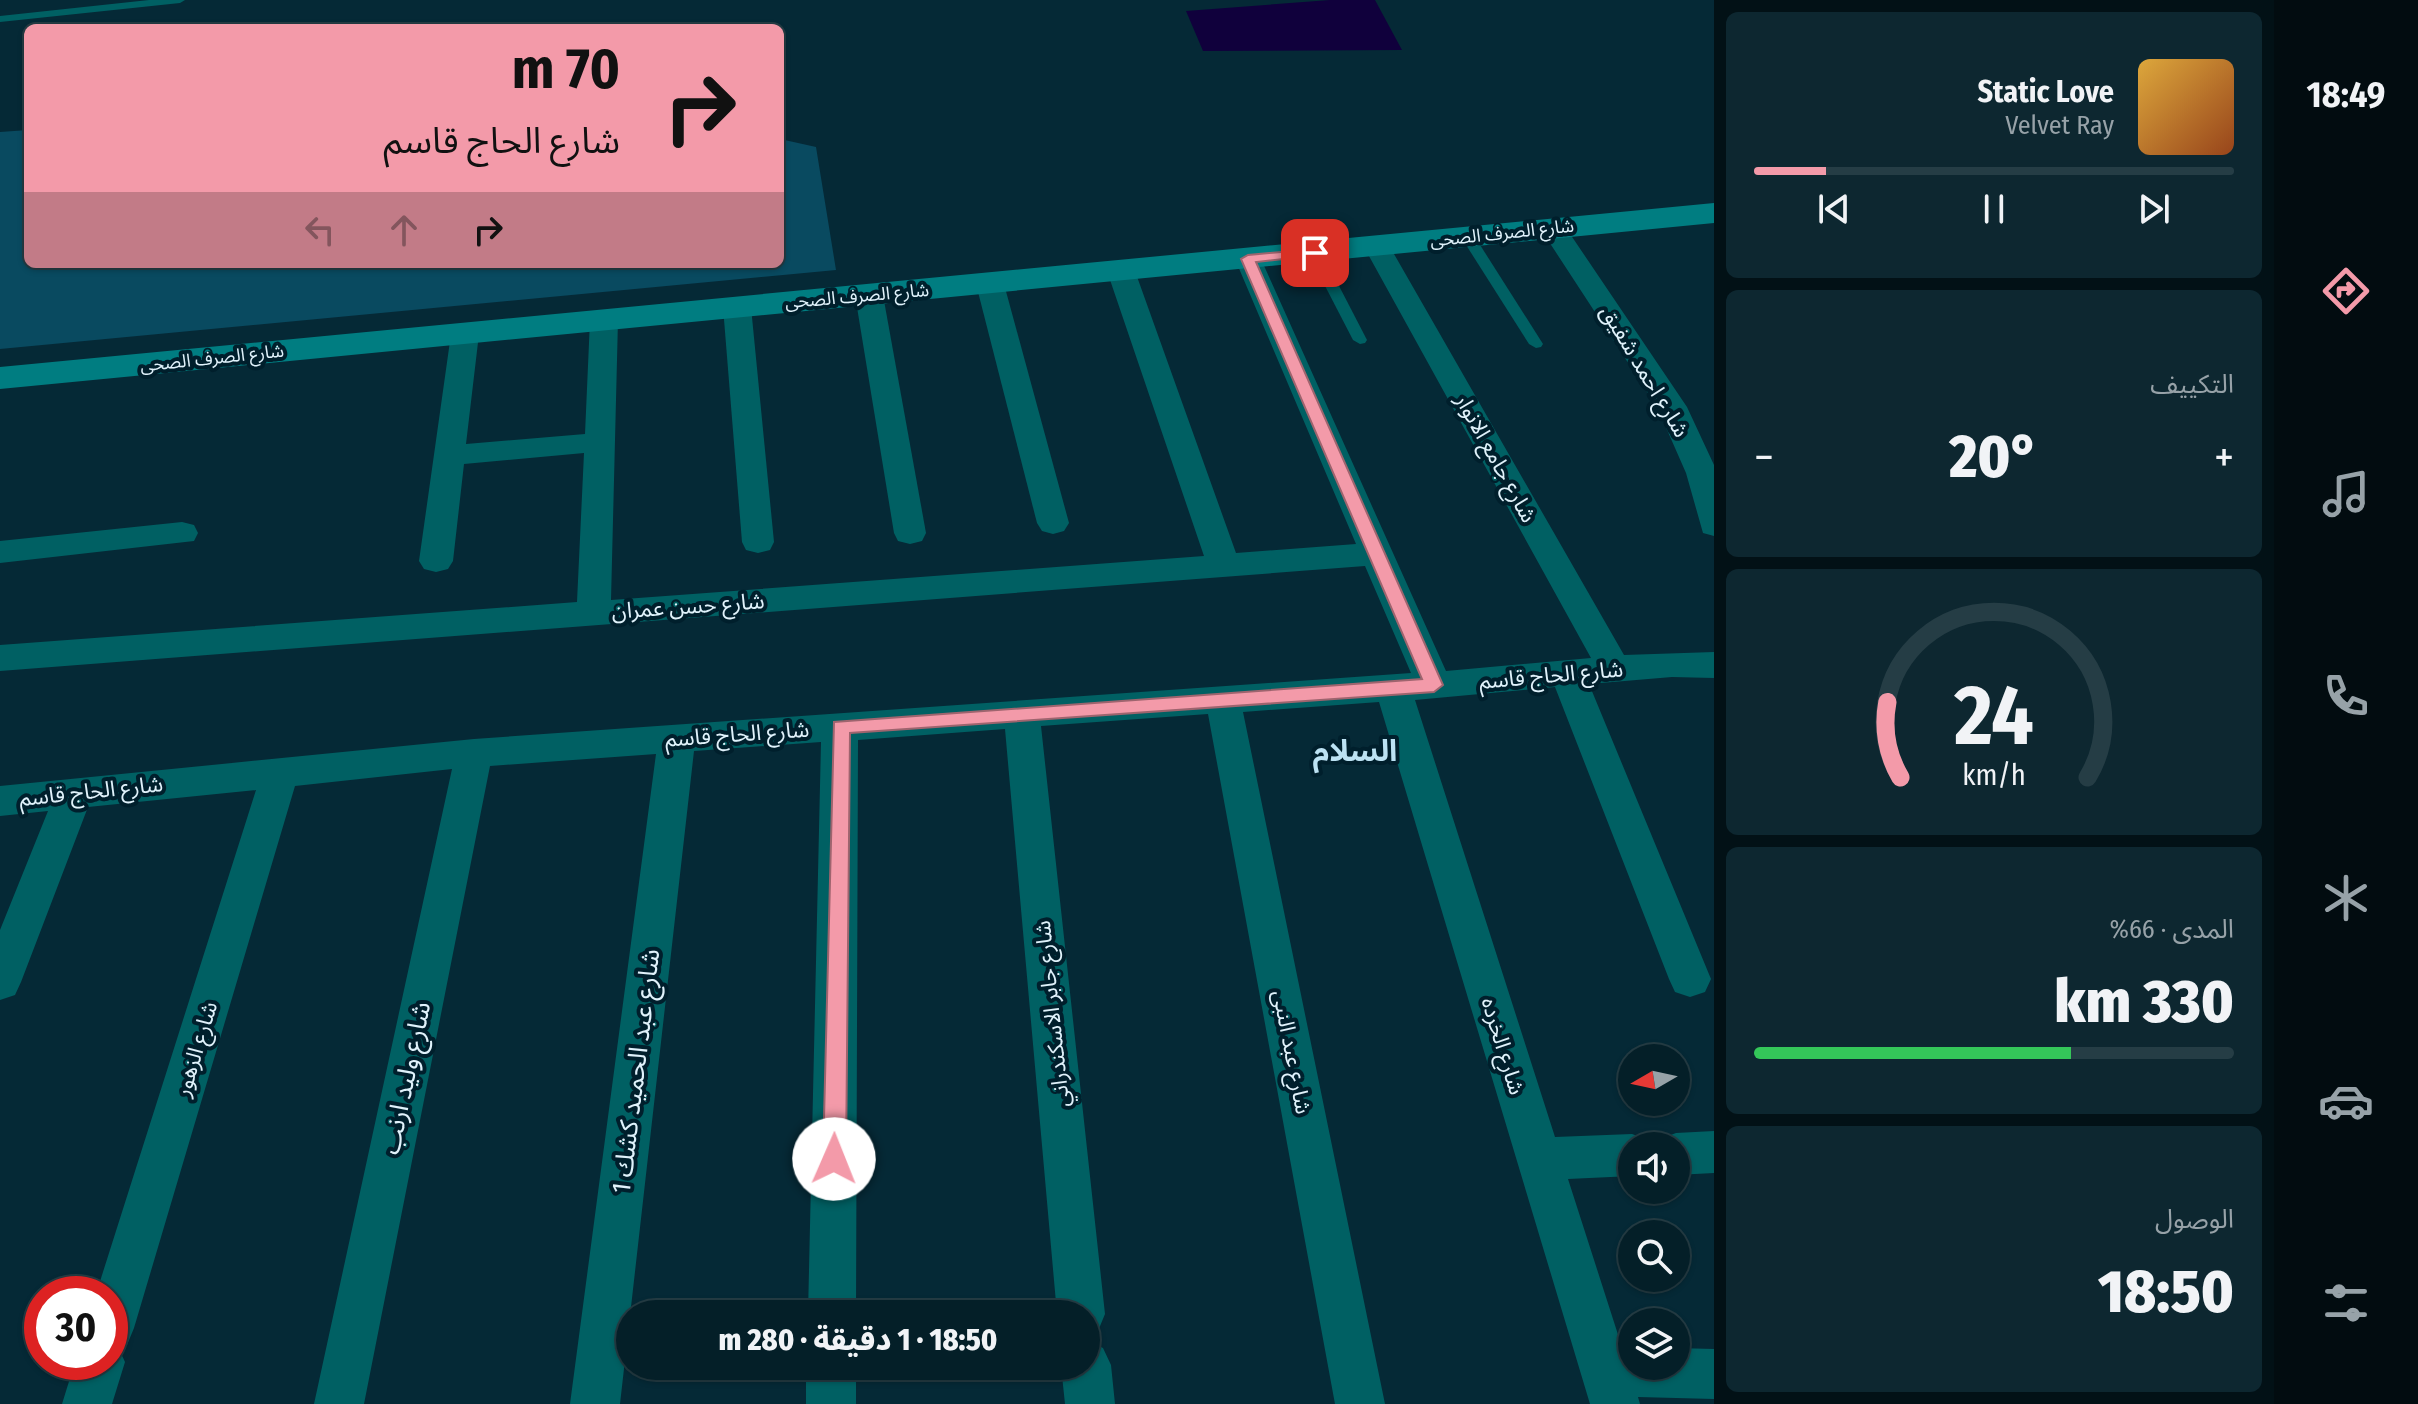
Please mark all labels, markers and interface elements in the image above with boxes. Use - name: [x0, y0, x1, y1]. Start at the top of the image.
- text: 70 m: [512, 36, 620, 103]
- icon: right: [648, 56, 752, 160]
- text: 18:49: [2307, 73, 2385, 117]
- text: Static Love: [1977, 74, 2114, 110]
- text: Velvet Ray: [2005, 110, 2114, 141]
- text: شارع الحاج قاسم: [384, 119, 620, 163]
- icon: previous: [1812, 187, 1856, 231]
- icon: pause: [1972, 187, 2016, 231]
- icon: next: [2132, 187, 2176, 231]
- icon: left: [298, 208, 342, 252]
- icon: ahead: [382, 208, 426, 252]
- icon: right: [466, 208, 510, 252]
- street label: شارع الصرف الصحى: [1429, 215, 1575, 254]
- pin: [1281, 219, 1349, 287]
- icon: arrive: [1293, 231, 1337, 275]
- icon: directions: [2318, 263, 2374, 319]
- street label: شارع الصرف الصحى: [784, 279, 930, 316]
- street label: شارع احمد شفيق: [1592, 300, 1695, 444]
- street label: شارع الصرف الصحى: [139, 340, 285, 379]
- text: التكييف: [2150, 369, 2234, 400]
- street label: شارع جامع الانوار: [1446, 388, 1543, 529]
- text: 20°: [1949, 421, 2039, 493]
- text: −: [1754, 431, 1774, 484]
- text: +: [2214, 431, 2234, 484]
- icon: music: [2318, 466, 2374, 522]
- street label: شارع حسن عمران: [611, 587, 766, 628]
- street label: شارع الحاج قاسم: [1478, 655, 1624, 698]
- text: 24: [1953, 666, 2034, 766]
- icon: phone: [2318, 668, 2374, 724]
- street label: شارع الحاج قاسم: [664, 715, 810, 755]
- district label: السلام: [1313, 733, 1397, 774]
- text: km/h: [1962, 758, 2026, 793]
- street label: شارع الحاج قاسم: [18, 770, 165, 815]
- icon: climate: [2318, 870, 2374, 926]
- text: المدى · 66%: [2109, 914, 2234, 945]
- street label: شارع جابر الاسكندراني: [1029, 919, 1078, 1109]
- street label: شارع عبد الحميد كشك 1: [606, 947, 669, 1195]
- text: 330 km: [2054, 966, 2234, 1038]
- street label: شارع عبد النبى: [1264, 988, 1317, 1117]
- street label: شارع الخرده: [1473, 994, 1531, 1099]
- street label: شارع الزهور: [168, 998, 226, 1102]
- street label: شارع وليد ارنب: [375, 999, 440, 1158]
- north arrow: [1618, 1044, 1690, 1116]
- map controls: [1618, 1044, 1690, 1380]
- icon: car: [2318, 1073, 2374, 1129]
- position arrow: [792, 1117, 876, 1201]
- button: sound: [1618, 1132, 1690, 1204]
- text: الوصول: [2155, 1204, 2234, 1235]
- button: search: [1618, 1220, 1690, 1292]
- text: 18:50: [2098, 1256, 2234, 1328]
- icon: filters: [2318, 1275, 2374, 1331]
- speed limit sign: 30: [24, 1276, 128, 1380]
- button: layers: [1618, 1308, 1690, 1380]
- text: 18:50 · 1 دقيقة · 280 m: [719, 1322, 997, 1358]

